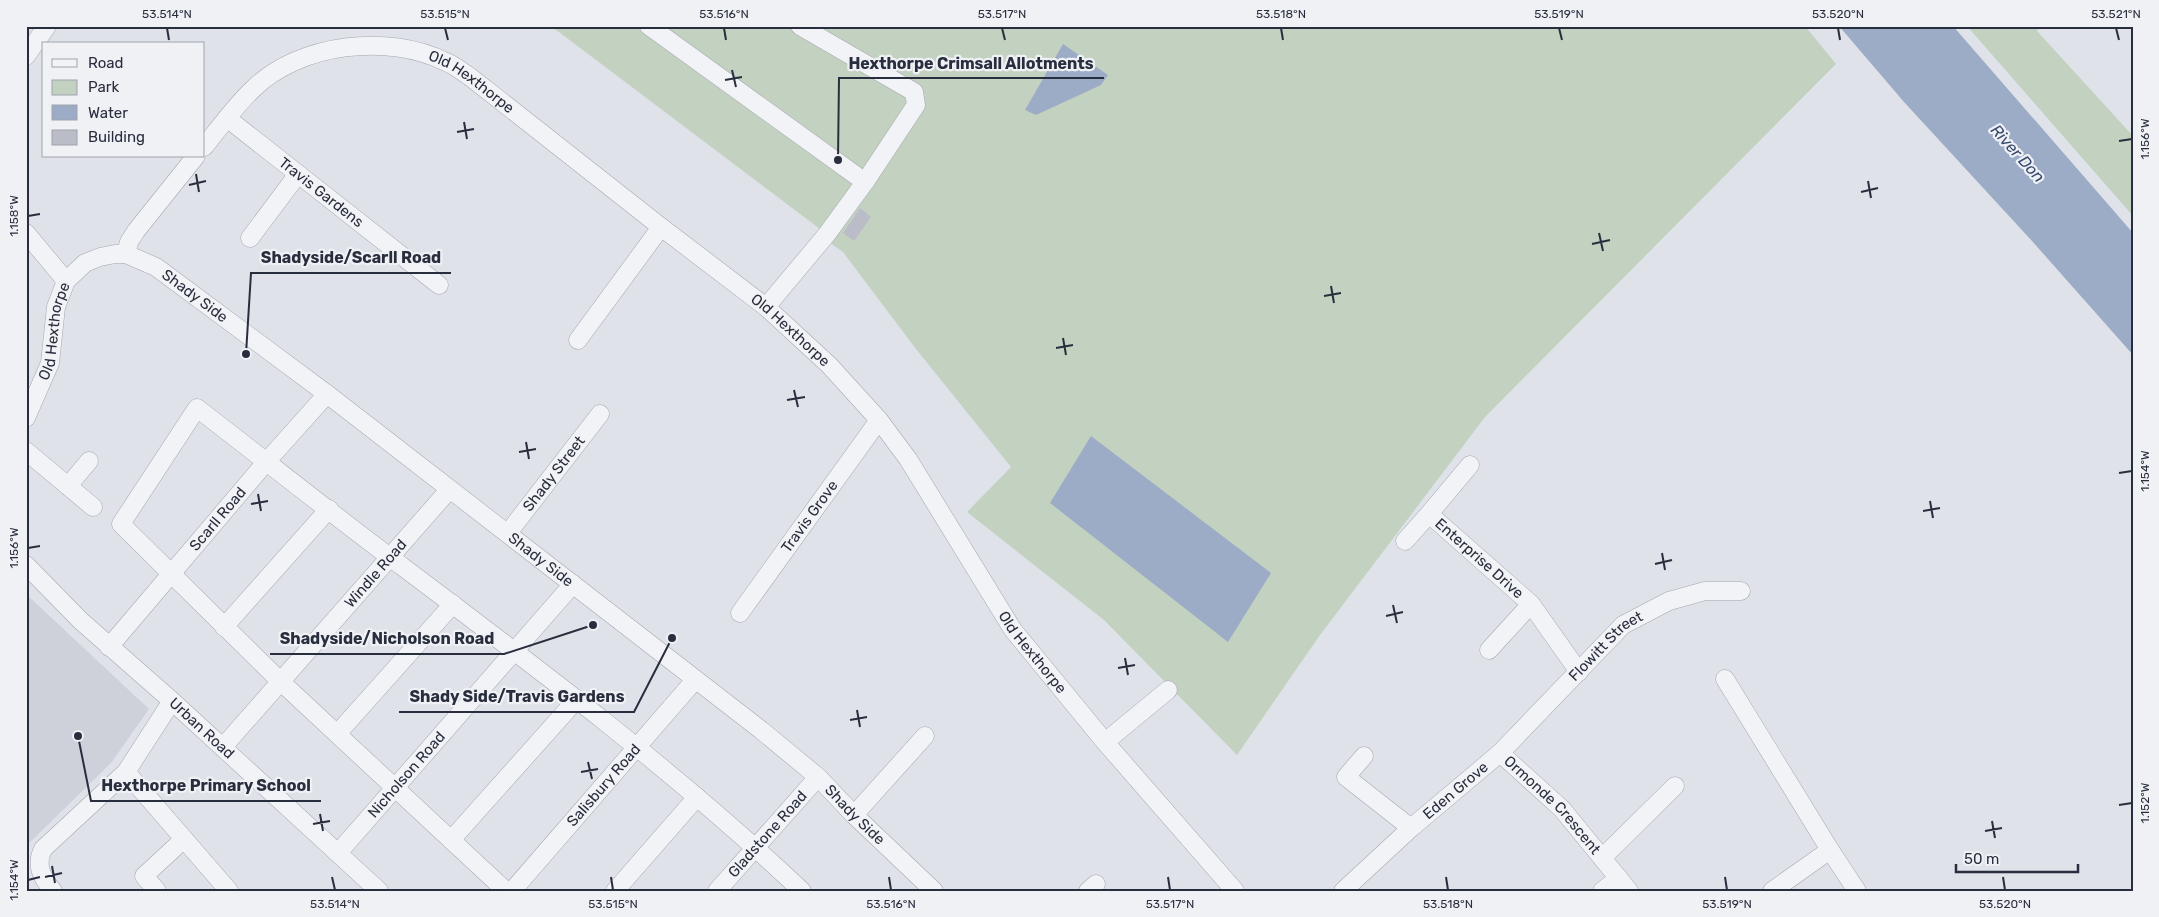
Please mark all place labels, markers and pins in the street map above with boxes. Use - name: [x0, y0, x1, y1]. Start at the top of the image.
- callout: Hexthorpe Crimsall Allotments: [839, 47, 1104, 78]
- callout: Shadyside/Scarll Road: [251, 242, 451, 273]
- callout: Shadyside/Nicholson Road: [270, 623, 504, 654]
- callout: Shady Side/Travis Gardens: [399, 681, 634, 712]
- callout: Hexthorpe Primary School: [91, 770, 321, 801]

